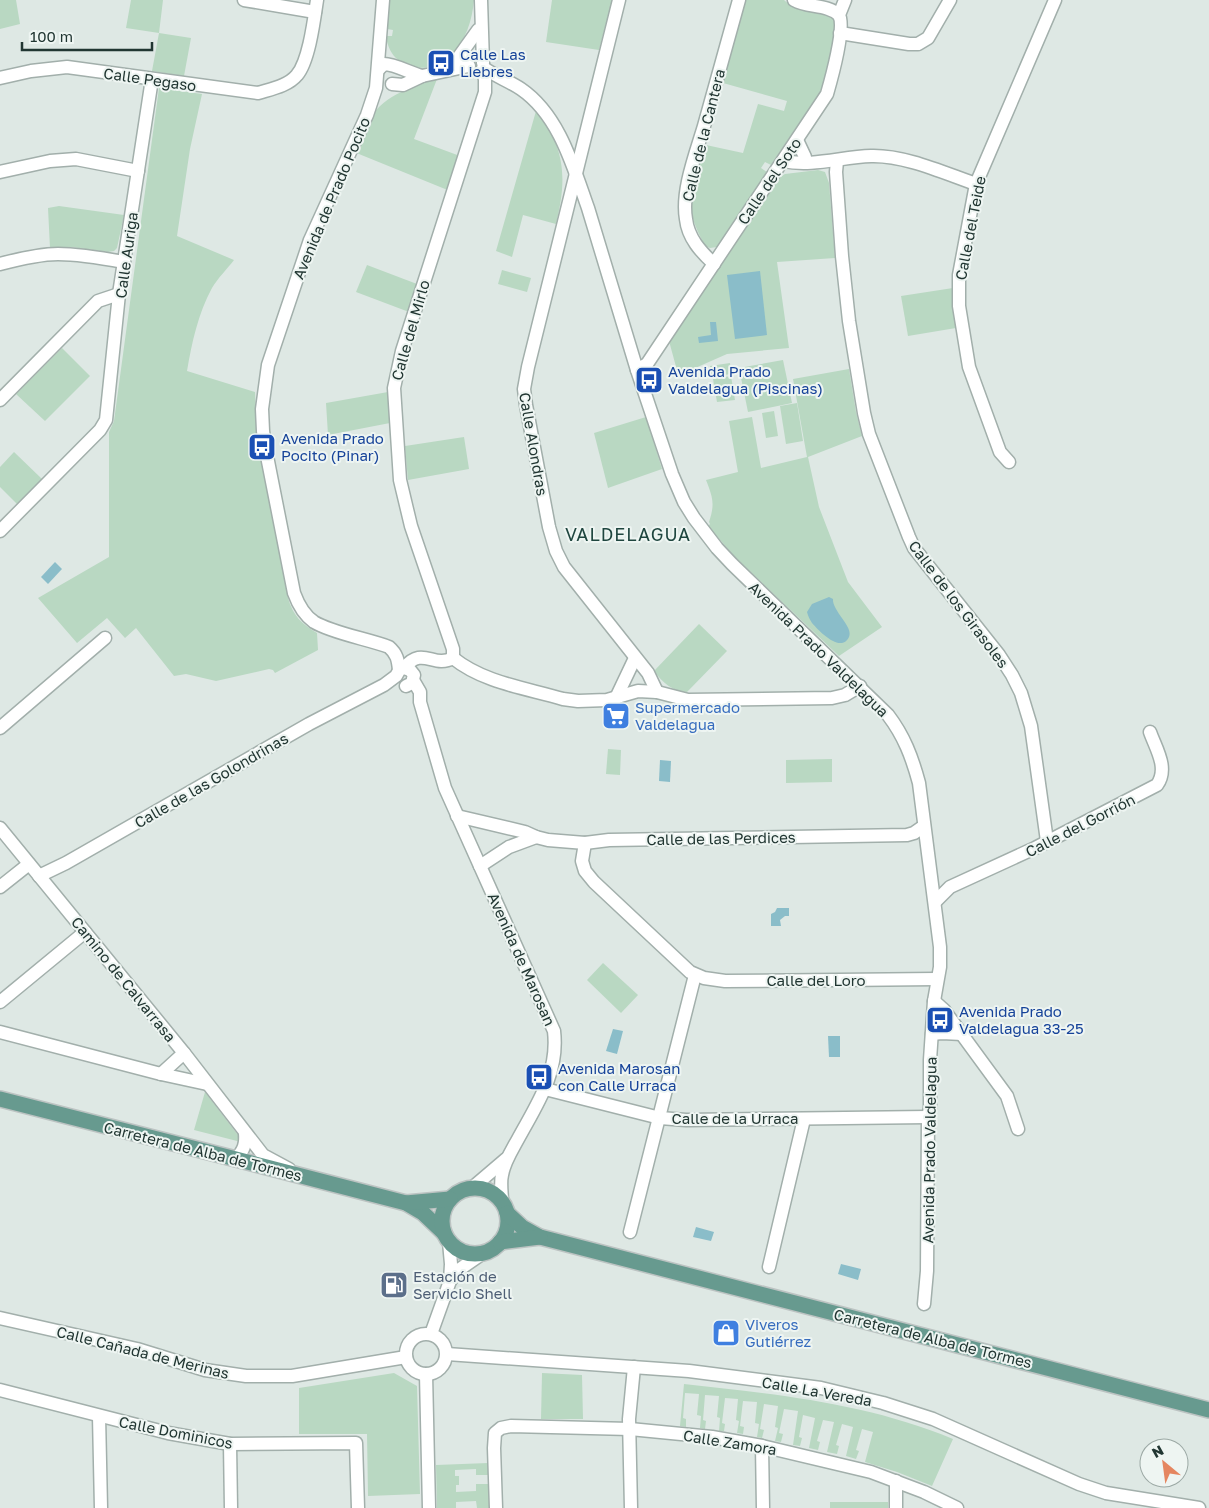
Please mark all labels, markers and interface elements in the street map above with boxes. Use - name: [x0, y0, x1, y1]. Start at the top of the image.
- scale bar: [22, 20, 152, 52]
- text: 100 m: [30, 27, 73, 45]
- place label: Calle Las Liebres: [460, 45, 526, 80]
- bus stop icon: Calle Las Liebres: [426, 48, 456, 78]
- street label: Calle Pegaso: [102, 64, 198, 94]
- street label: Calle de la Cantera: [678, 67, 728, 203]
- street label: Avenida de Prado Pocito: [289, 114, 373, 282]
- street label: Calle del Soto: [733, 134, 805, 228]
- street label: Calle del Teide: [951, 174, 989, 282]
- street label: Calle Auriga: [111, 211, 141, 299]
- street label: Calle del Mirlo: [387, 278, 433, 382]
- place label: Avenida Prado Valdelagua (Piscinas): [668, 362, 823, 397]
- bus stop icon: Avenida Prado Valdelagua (Piscinas): [634, 365, 664, 395]
- street label: Calle Alondras: [516, 391, 552, 497]
- place label: Avenida Prado Pocito (Pinar): [281, 429, 384, 464]
- bus stop icon: Avenida Prado Pocito (Pinar): [247, 432, 277, 462]
- district label: VALDELAGUA: [565, 523, 691, 545]
- street label: Calle de los Girasoles: [905, 537, 1013, 671]
- street label: Avenida Prado Valdelagua: [746, 578, 892, 720]
- place label: Supermercado Valdelagua: [635, 698, 740, 733]
- supermarket icon: Supermercado Valdelagua: [601, 701, 631, 731]
- street label: Calle de las Golondrinas: [131, 729, 291, 831]
- street label: Calle del Gorrión: [1022, 790, 1138, 860]
- street label: Calle de las Perdices: [646, 828, 796, 848]
- street label: Avenida de Marosan: [484, 890, 560, 1028]
- street label: Camino de Calvarrasa: [68, 913, 180, 1045]
- street label: Calle del Loro: [766, 971, 866, 989]
- place label: Avenida Prado Valdelagua 33-25: [959, 1002, 1084, 1037]
- bus stop icon: Avenida Prado Valdelagua 33-25: [925, 1005, 955, 1035]
- street label: Avenida Prado Valdelagua: [918, 1056, 940, 1244]
- place label: Avenida Marosan con Calle Urraca: [558, 1059, 680, 1094]
- bus stop icon: Avenida Marosan con Calle Urraca: [524, 1062, 554, 1092]
- street label: Calle de la Urraca: [672, 1109, 798, 1127]
- street label: Carretera de Alba de Tormes: [102, 1118, 304, 1184]
- place label: Estación de Servicio Shell: [413, 1267, 512, 1302]
- fuel station icon: Estación de Servicio Shell: [379, 1270, 409, 1300]
- street label: Carretera de Alba de Tormes: [832, 1305, 1034, 1371]
- place label: Viveros Gutiérrez: [745, 1315, 812, 1350]
- shop icon: Viveros Gutiérrez: [711, 1318, 741, 1348]
- street label: Calle Cañada de Merinas: [55, 1322, 231, 1382]
- street label: Calle La Vereda: [761, 1372, 873, 1410]
- street label: Calle Dominicos: [117, 1412, 235, 1452]
- street label: Calle Zamora: [682, 1426, 778, 1458]
- north arrow: [1139, 1438, 1189, 1488]
- text: N: [1149, 1441, 1166, 1461]

